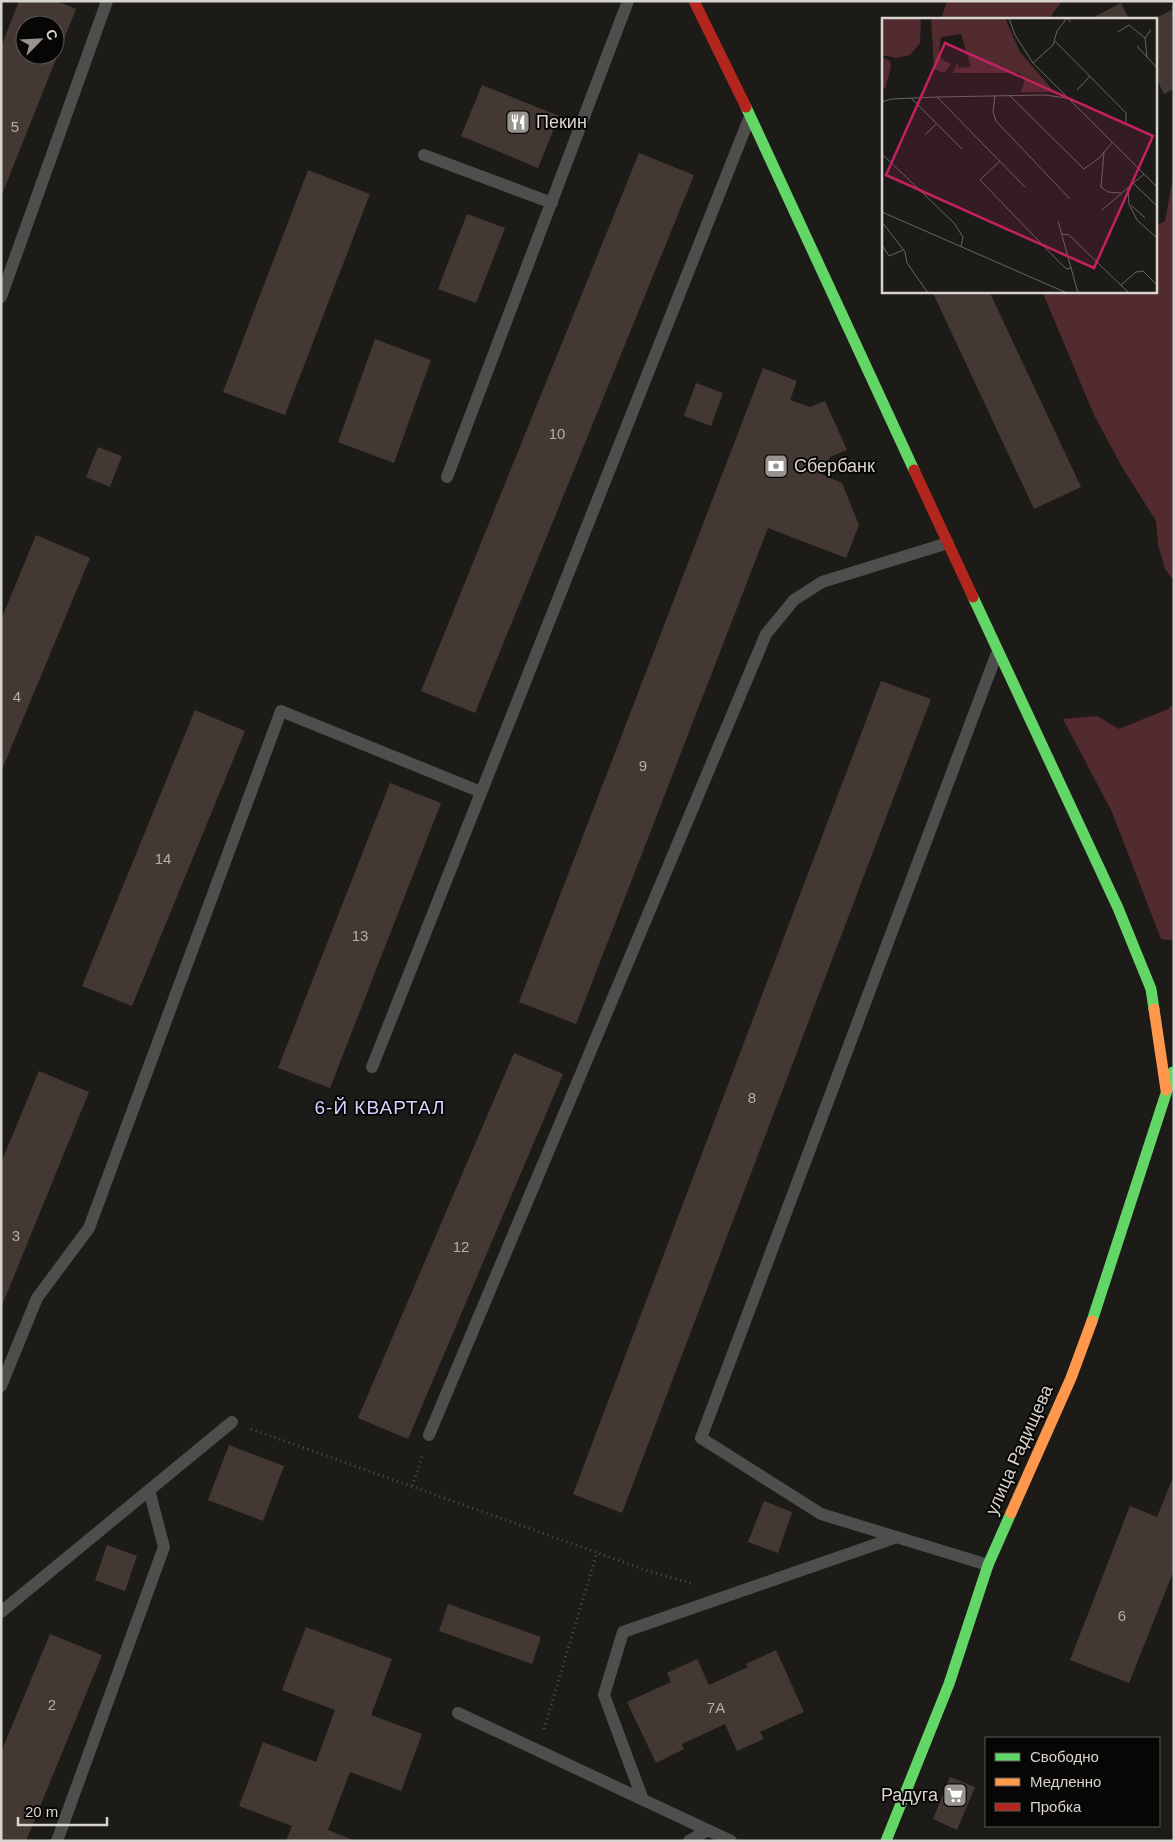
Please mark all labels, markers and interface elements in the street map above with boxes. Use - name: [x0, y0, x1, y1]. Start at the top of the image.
- north arrow: [15, 15, 65, 65]
- inset map: [882, 18, 1158, 292]
- text: С: [43, 27, 61, 43]
- restaurant icon: Пекин: [505, 109, 531, 135]
- place label: Пекин: [536, 112, 587, 132]
- house number: 5: [11, 118, 19, 135]
- house number: 10: [549, 425, 565, 442]
- bank icon: Сбербанк: [763, 453, 789, 479]
- place label: Сбербанк: [794, 456, 875, 476]
- house number: 4: [13, 688, 21, 705]
- house number: 9: [639, 757, 647, 774]
- house number: 14: [155, 850, 171, 867]
- house number: 13: [352, 927, 368, 944]
- house number: 8: [748, 1089, 756, 1106]
- district label: 6-Й КВАРТАЛ: [315, 1097, 445, 1118]
- house number: 3: [12, 1227, 20, 1244]
- house number: 12: [453, 1238, 469, 1255]
- street label: улица Радищева: [981, 1381, 1057, 1518]
- house number: 6: [1118, 1607, 1126, 1624]
- house number: 2: [48, 1696, 56, 1713]
- house number: 7А: [707, 1699, 725, 1716]
- legend: [985, 1737, 1160, 1827]
- text: Свободно: [1030, 1748, 1099, 1765]
- text: Медленно: [1030, 1773, 1101, 1790]
- supermarket icon: Радуга: [942, 1782, 968, 1808]
- place label: Радуга: [881, 1785, 939, 1805]
- scale bar: [18, 1794, 106, 1826]
- text: Пробка: [1030, 1798, 1082, 1815]
- text: 20 m: [25, 1803, 58, 1820]

